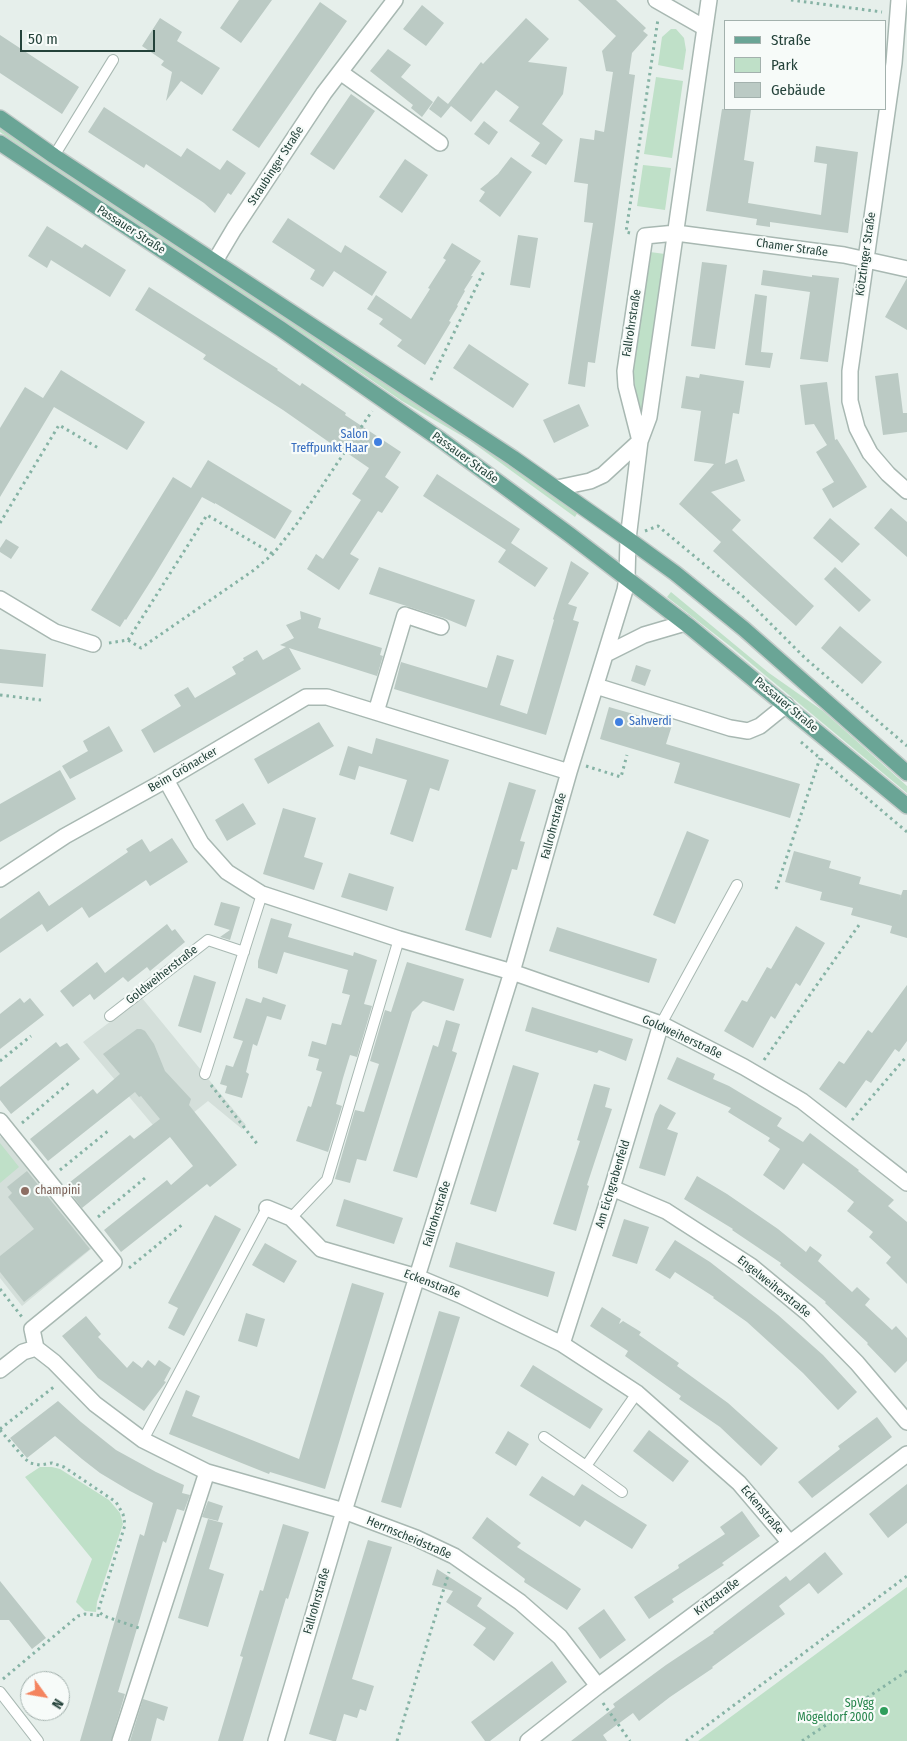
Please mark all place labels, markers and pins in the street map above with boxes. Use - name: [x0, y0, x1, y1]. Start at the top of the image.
- place label: Salon Treffpunkt Haar: [291, 428, 368, 456]
- marker: Salon Treffpunkt Haar: [372, 436, 384, 448]
- place label: Sahverdi: [629, 715, 672, 729]
- marker: Sahverdi: [613, 716, 625, 728]
- place label: champini: [35, 1184, 80, 1198]
- marker: champini: [19, 1185, 31, 1197]
- place label: SpVgg Mögeldorf 2000: [797, 1697, 874, 1725]
- marker: SpVgg Mögeldorf 2000: [878, 1705, 890, 1717]

